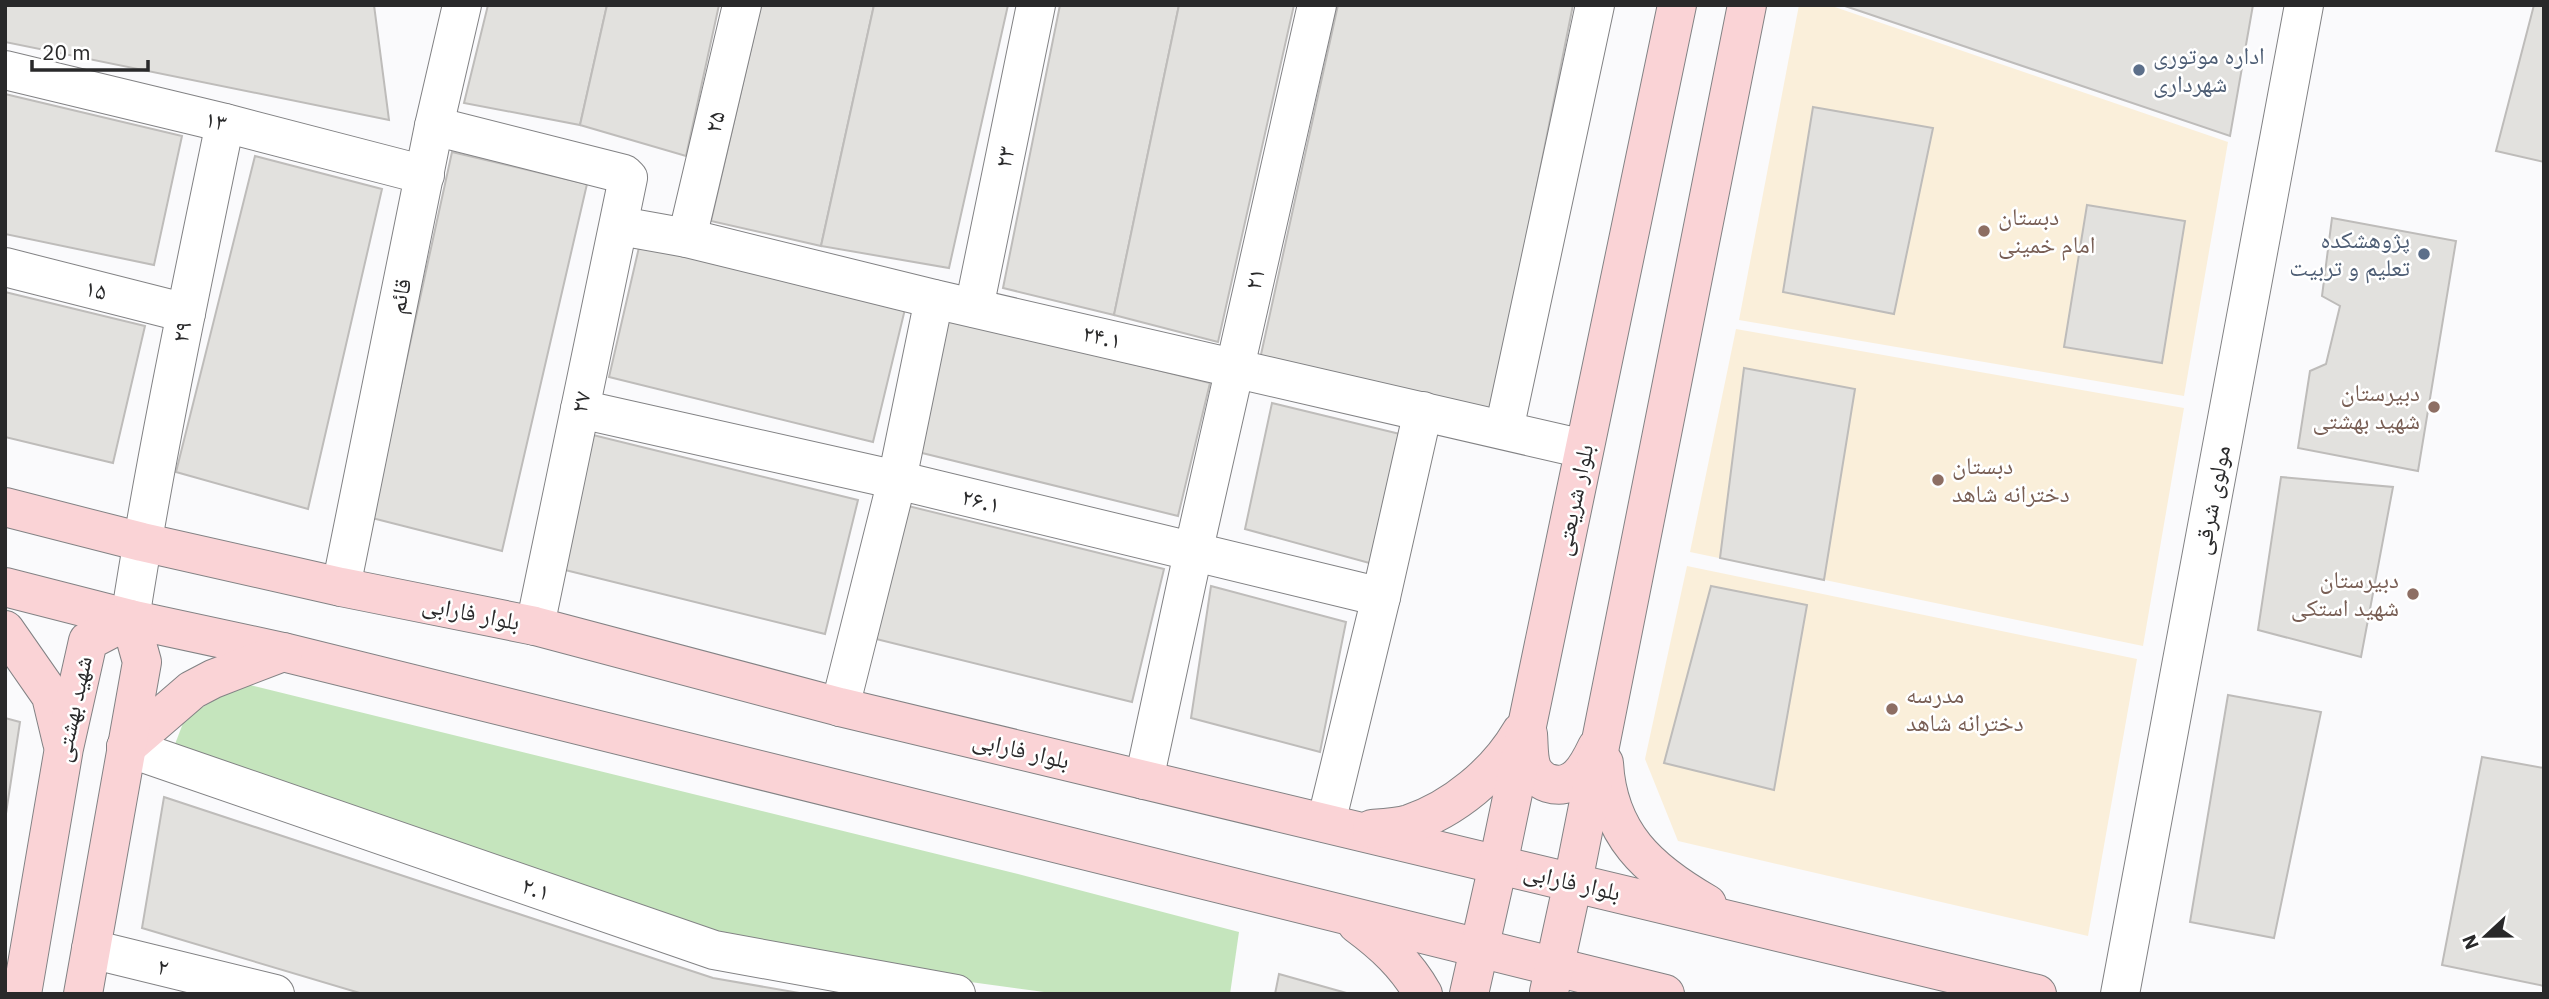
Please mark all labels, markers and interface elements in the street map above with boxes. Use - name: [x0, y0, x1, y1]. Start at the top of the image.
- scale bar: [32, 28, 147, 72]
- text: 20 m: [42, 38, 91, 66]
- place label: اداره موتوری شهرداری: [2153, 39, 2265, 99]
- marker: اداره موتوری شهرداری: [2131, 62, 2147, 78]
- street label: ۱۳: [202, 102, 231, 138]
- street label: ۲۵: [696, 108, 732, 136]
- street label: ۲۳: [986, 143, 1022, 171]
- place label: دبستان امام خمینی: [1998, 200, 2095, 261]
- marker: دبستان امام خمینی: [1976, 223, 1992, 239]
- place label: پژوهشکده تعلیم و تربیت: [2289, 223, 2410, 284]
- marker: پژوهشکده تعلیم و تربیت: [2416, 246, 2432, 262]
- street label: ۲۱: [1236, 265, 1272, 293]
- street label: ۱۵: [82, 271, 111, 307]
- street label: قائم: [380, 275, 419, 317]
- street label: ۲۴.۱: [1080, 316, 1125, 356]
- street label: ۲۹: [163, 318, 199, 345]
- place label: دبیرستان شهید بهشتی: [2313, 376, 2420, 436]
- street label: ۲۷: [562, 388, 598, 416]
- marker: دبیرستان شهید بهشتی: [2426, 399, 2442, 415]
- street label: بلوار شریعتی: [1546, 441, 1600, 558]
- street label: مولوی شرقی: [2185, 442, 2237, 557]
- place label: دبستان دخترانه شاهد: [1952, 449, 2070, 509]
- marker: دبستان دخترانه شاهد: [1930, 472, 1946, 488]
- street label: ۲۶.۱: [959, 480, 1004, 520]
- place label: دبیرستان شهید استکی: [2291, 563, 2399, 623]
- marker: دبیرستان شهید استکی: [2405, 586, 2421, 602]
- street label: بلوار فارابی: [420, 587, 523, 637]
- street label: شهید بهشتی: [45, 653, 99, 765]
- place label: مدرسه دخترانه شاهد: [1906, 678, 2024, 738]
- marker: مدرسه دخترانه شاهد: [1884, 701, 1900, 717]
- street label: بلوار فارابی: [970, 722, 1073, 776]
- street label: بلوار فارابی: [1521, 854, 1624, 908]
- street label: ۲.۱: [518, 868, 555, 908]
- north arrow: [2451, 901, 2521, 971]
- text: N: [2457, 931, 2484, 953]
- street label: ۲: [154, 949, 172, 983]

